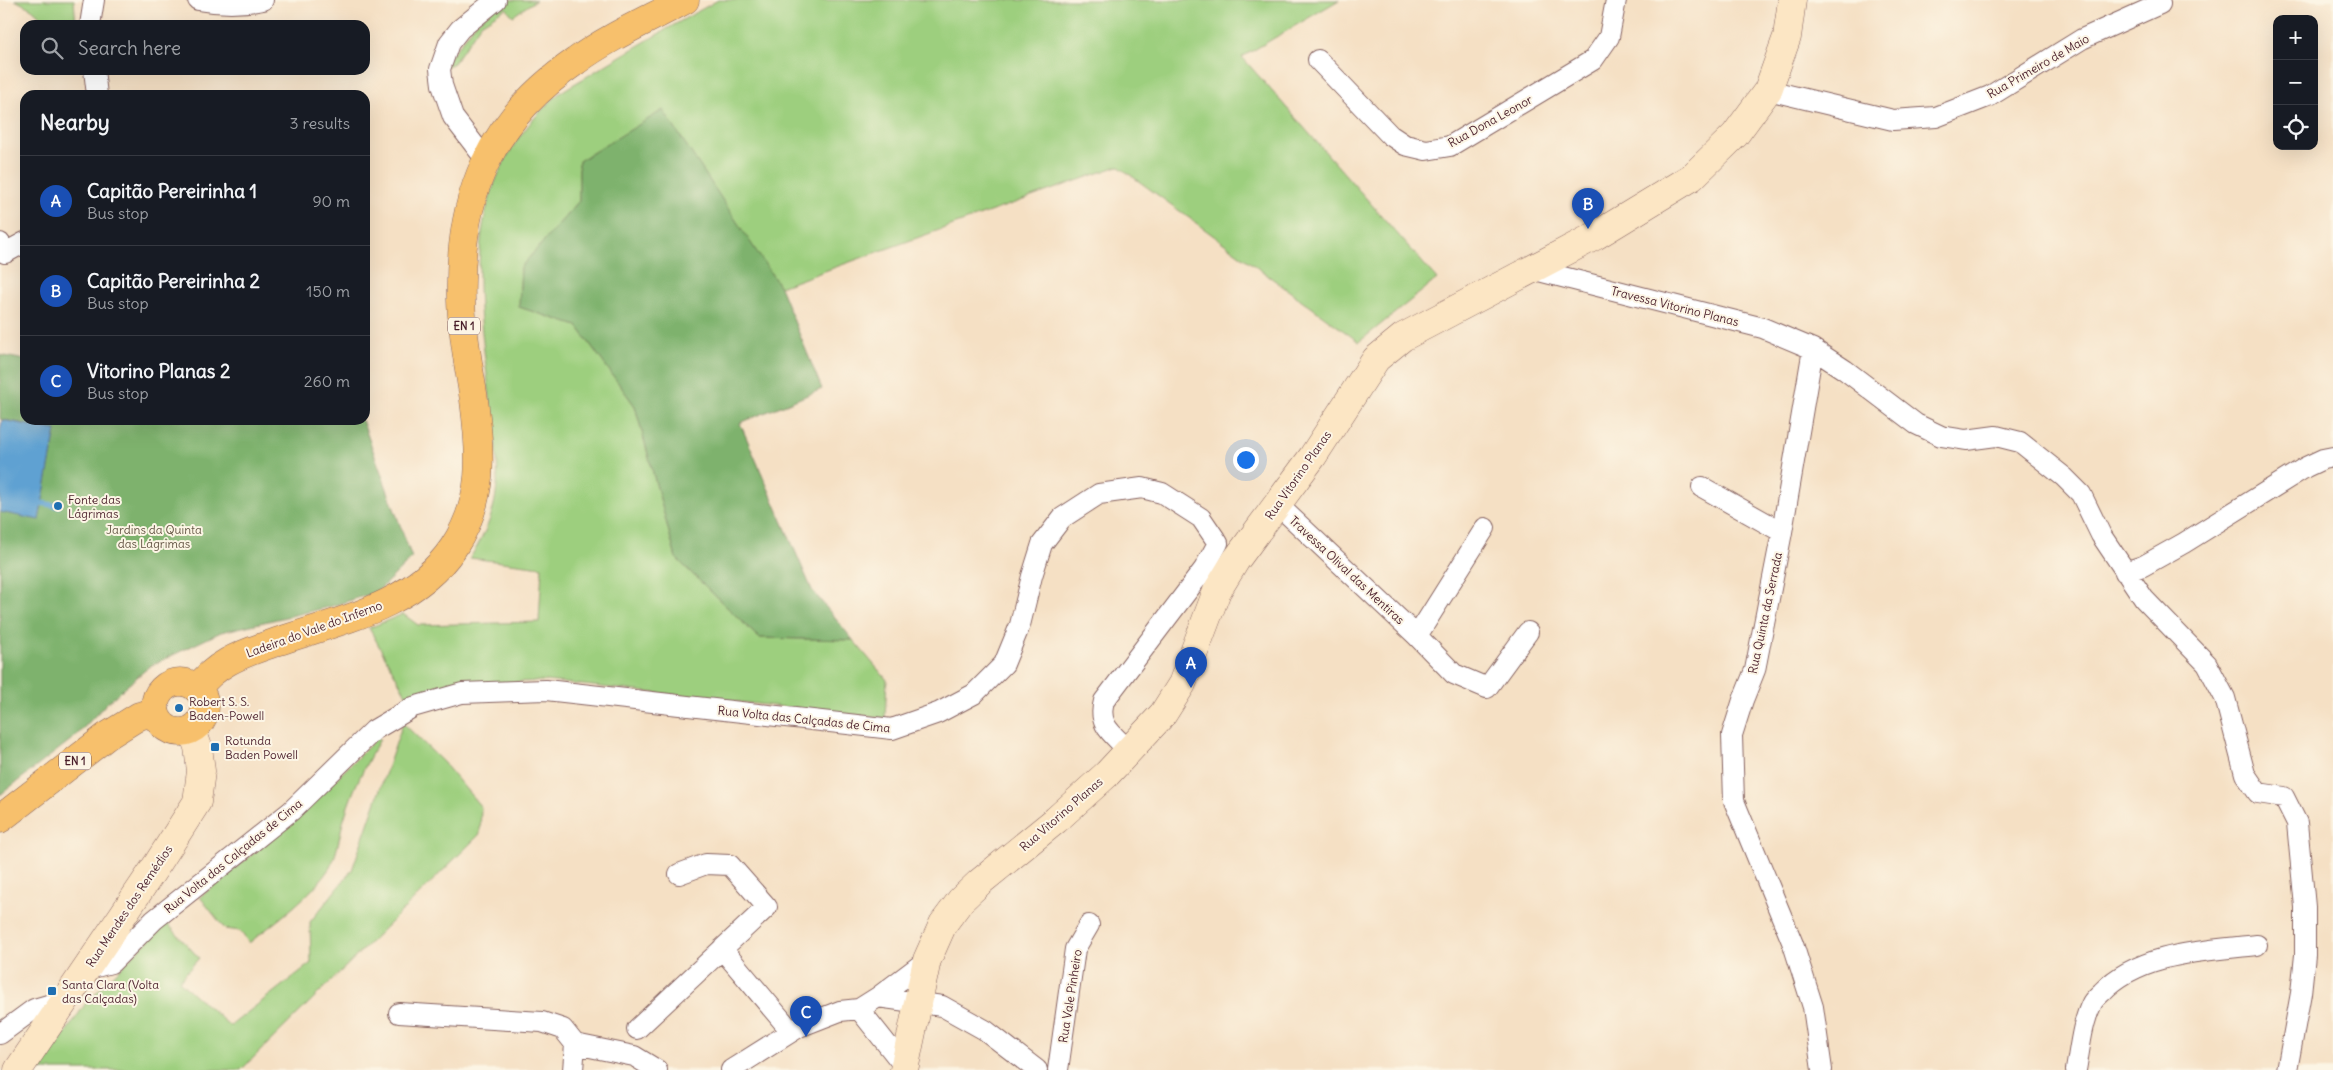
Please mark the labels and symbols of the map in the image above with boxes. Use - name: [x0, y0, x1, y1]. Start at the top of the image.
- street label: Rua Primeiro de Maio: [1984, 31, 2092, 101]
- street label: Rua Dona Leonor: [1445, 92, 1535, 150]
- pin: B: [1572, 188, 1604, 229]
- street label: Travessa Vitorino Planas: [1610, 283, 1740, 329]
- road number: EN 1: [448, 318, 480, 334]
- street label: Rua Vitorino Planas: [1262, 428, 1334, 522]
- your location: [1233, 447, 1259, 473]
- place label: Fonte das Lágrimas: [68, 492, 120, 521]
- marker: Fonte das Lágrimas: [52, 500, 64, 512]
- street label: Travessa Olival das Mentiras: [1286, 513, 1408, 627]
- park label: Jardins da Quinta das Lágrimas: [106, 522, 202, 551]
- street label: Rua Quinta da Serrada: [1745, 551, 1785, 675]
- street label: Ladeira do Vale do Inferno: [244, 597, 384, 661]
- pin: A: [1175, 647, 1207, 688]
- place label: Robert S. S. Baden-Powell: [189, 694, 264, 723]
- marker: Robert S. S. Baden-Powell: [173, 702, 185, 714]
- street label: Rua Volta das Calçadas de Cima: [717, 702, 891, 736]
- place label: Rotunda Baden Powell: [225, 733, 298, 762]
- marker: Rotunda Baden Powell: [209, 741, 221, 753]
- road number: EN 1: [59, 752, 91, 769]
- street label: Rua Vitorino Planas: [1016, 774, 1106, 854]
- street label: Rua Volta das Calçadas de Cima: [161, 796, 305, 916]
- street label: Rua Mendes dos Remédios: [83, 842, 175, 970]
- street label: Rua Vale Pinheiro: [1055, 948, 1085, 1044]
- place label: Santa Clara (Volta das Calçadas): [62, 977, 159, 1006]
- marker: Santa Clara (Volta das Calçadas): [46, 985, 58, 997]
- pin: C: [790, 996, 822, 1037]

